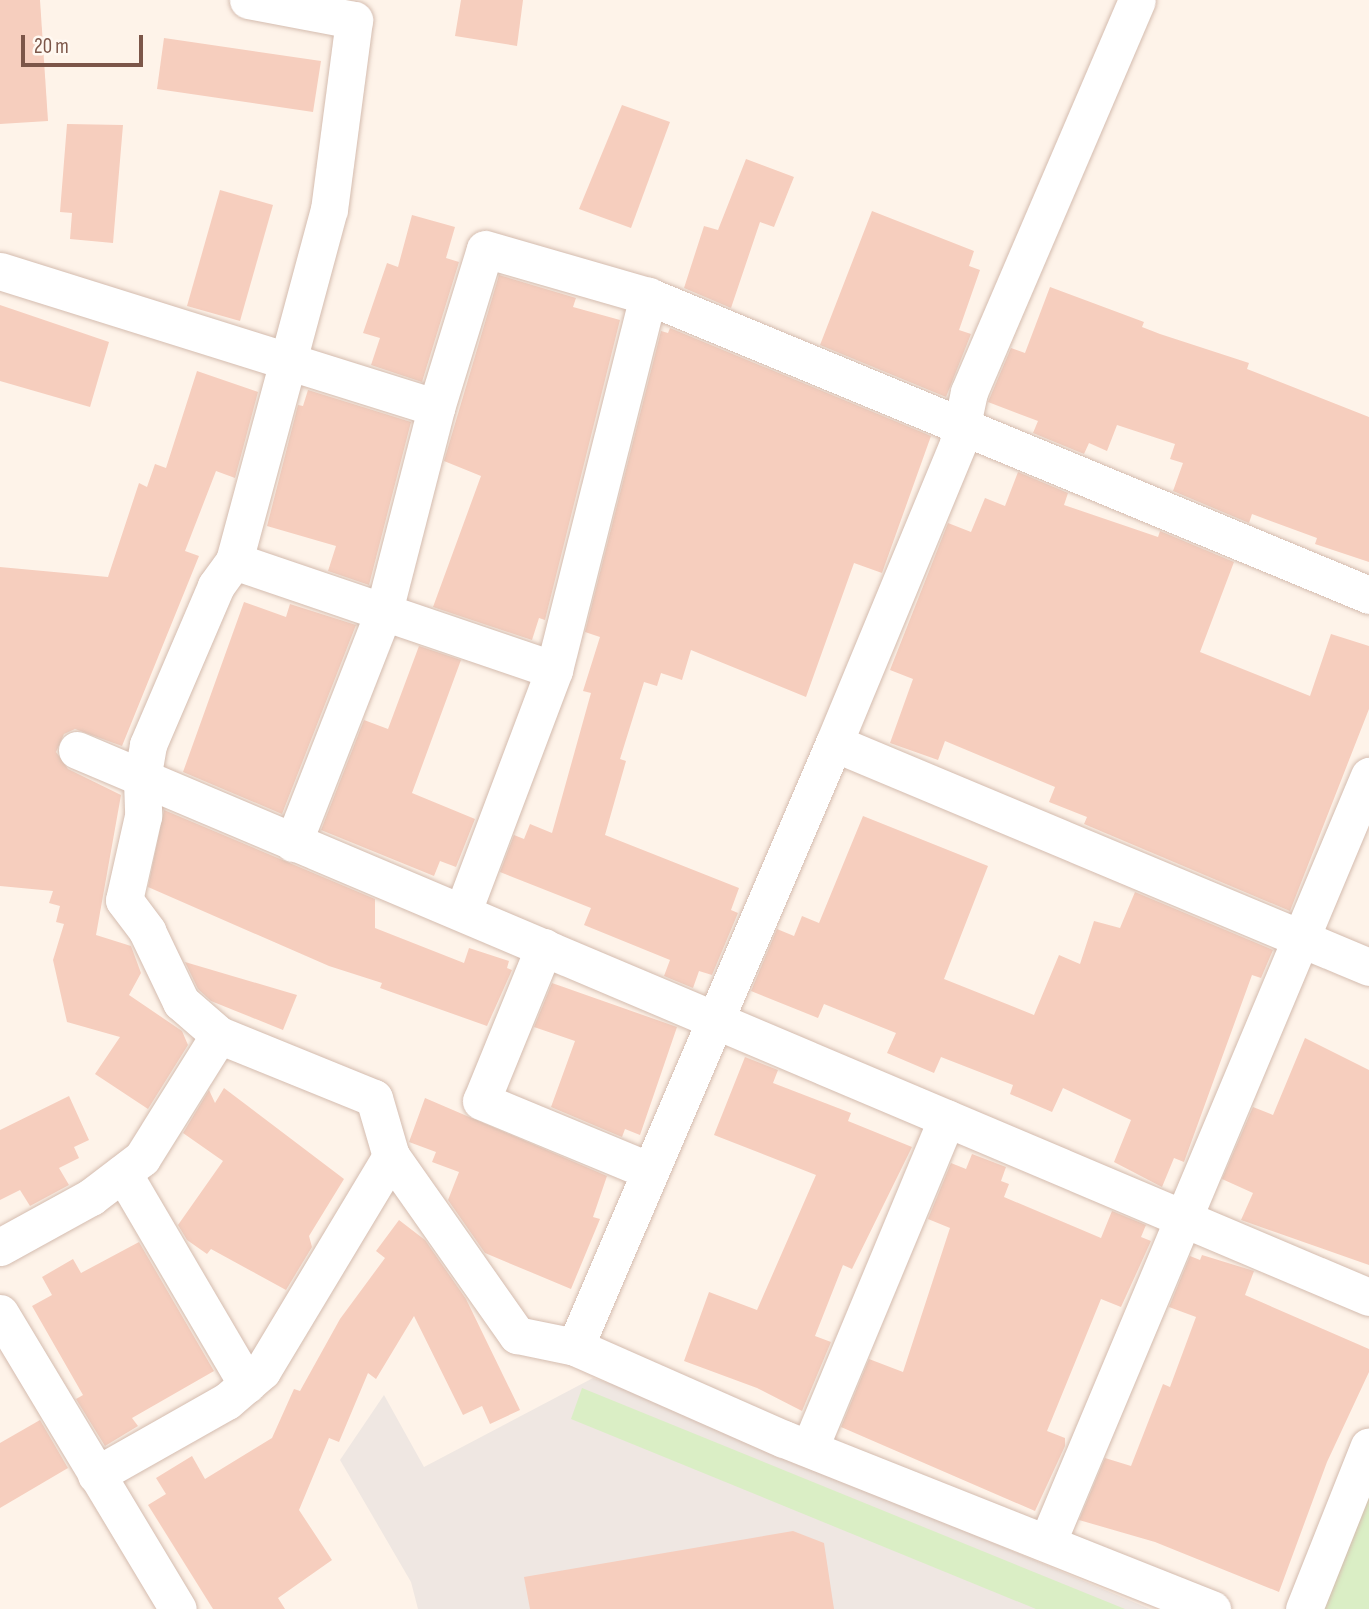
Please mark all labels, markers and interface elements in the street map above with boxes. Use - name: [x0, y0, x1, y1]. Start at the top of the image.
- scale bar: [24, 21, 147, 65]
- text: 20 m: [34, 34, 69, 59]

